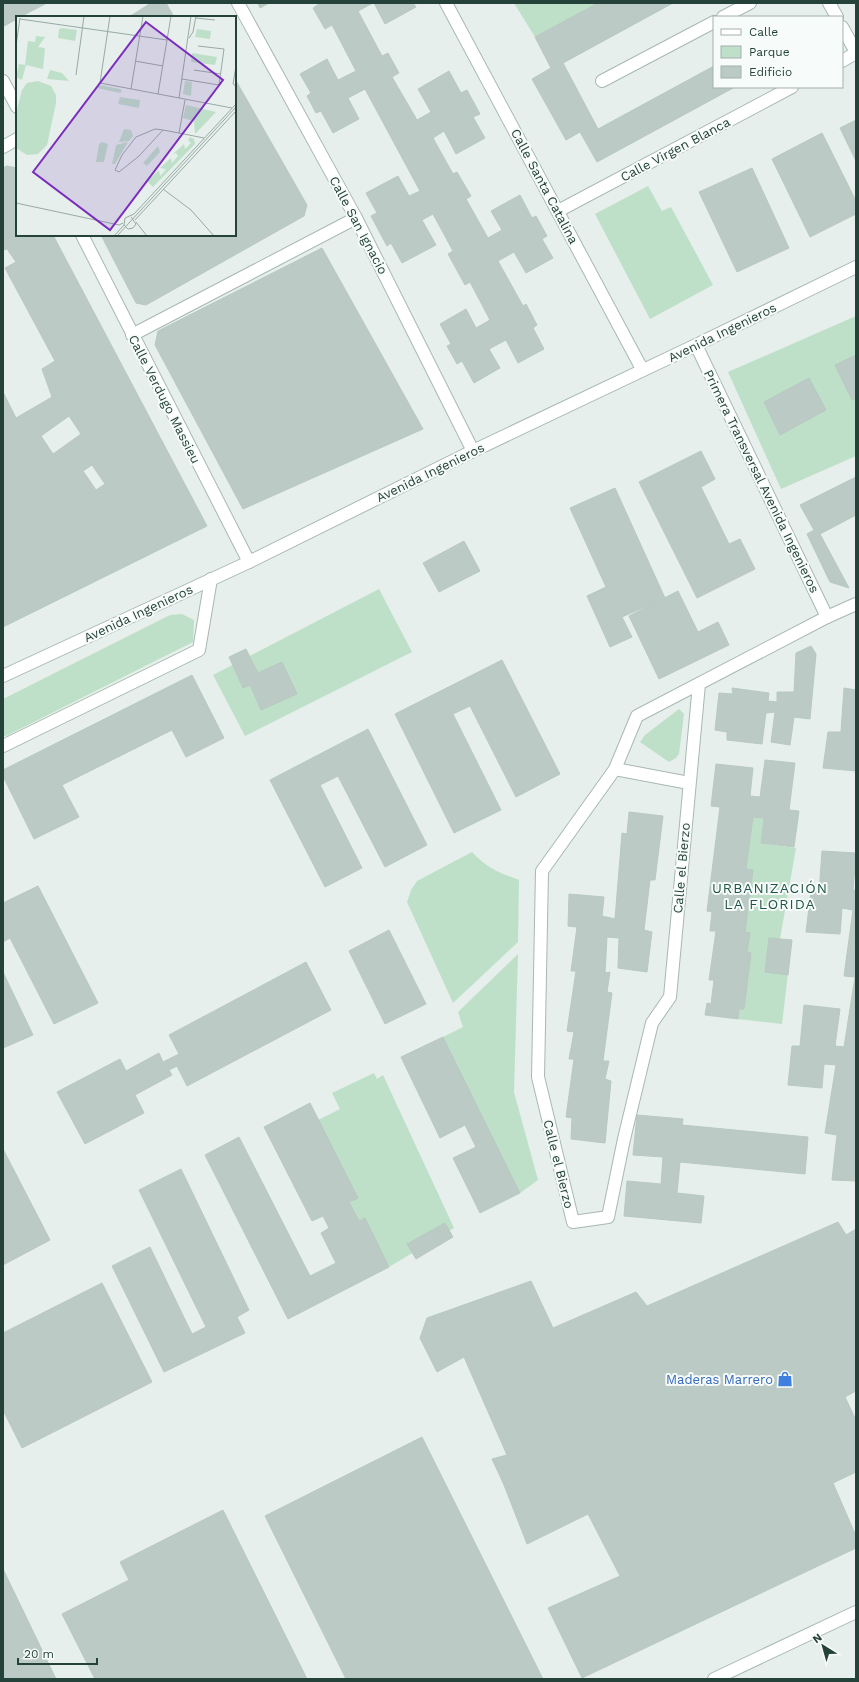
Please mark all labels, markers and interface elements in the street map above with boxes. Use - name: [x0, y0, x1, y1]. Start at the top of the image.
- inset map: [16, 16, 236, 236]
- legend: [713, 16, 843, 88]
- text: Calle: [749, 25, 778, 39]
- text: Parque: [749, 45, 790, 59]
- text: Edificio: [749, 65, 792, 79]
- street label: Calle Virgen Blanca: [618, 114, 733, 185]
- street label: Calle Santa Catalina: [508, 126, 582, 247]
- street label: Calle San Ignacio: [326, 174, 391, 277]
- street label: Avenida Ingenieros: [666, 300, 779, 365]
- street label: Calle Verdugo Massieu: [126, 332, 204, 466]
- street label: Primera Transversal Avenida Ingenieros: [701, 367, 822, 595]
- street label: Avenida Ingenieros: [374, 440, 487, 505]
- street label: Avenida Ingenieros: [81, 582, 195, 645]
- street label: Calle el Bierzo: [670, 822, 693, 914]
- district label: URBANIZACIÓN LA FLORIDA: [712, 880, 828, 912]
- street label: Calle el Bierzo: [540, 1118, 577, 1210]
- shop icon: Maderas Marrero: [776, 1370, 794, 1388]
- place label: Maderas Marrero: [666, 1372, 773, 1387]
- north arrow: [803, 1626, 843, 1666]
- text: N: [810, 1631, 824, 1646]
- scale bar: [18, 1640, 97, 1666]
- text: 20 m: [24, 1647, 54, 1661]

